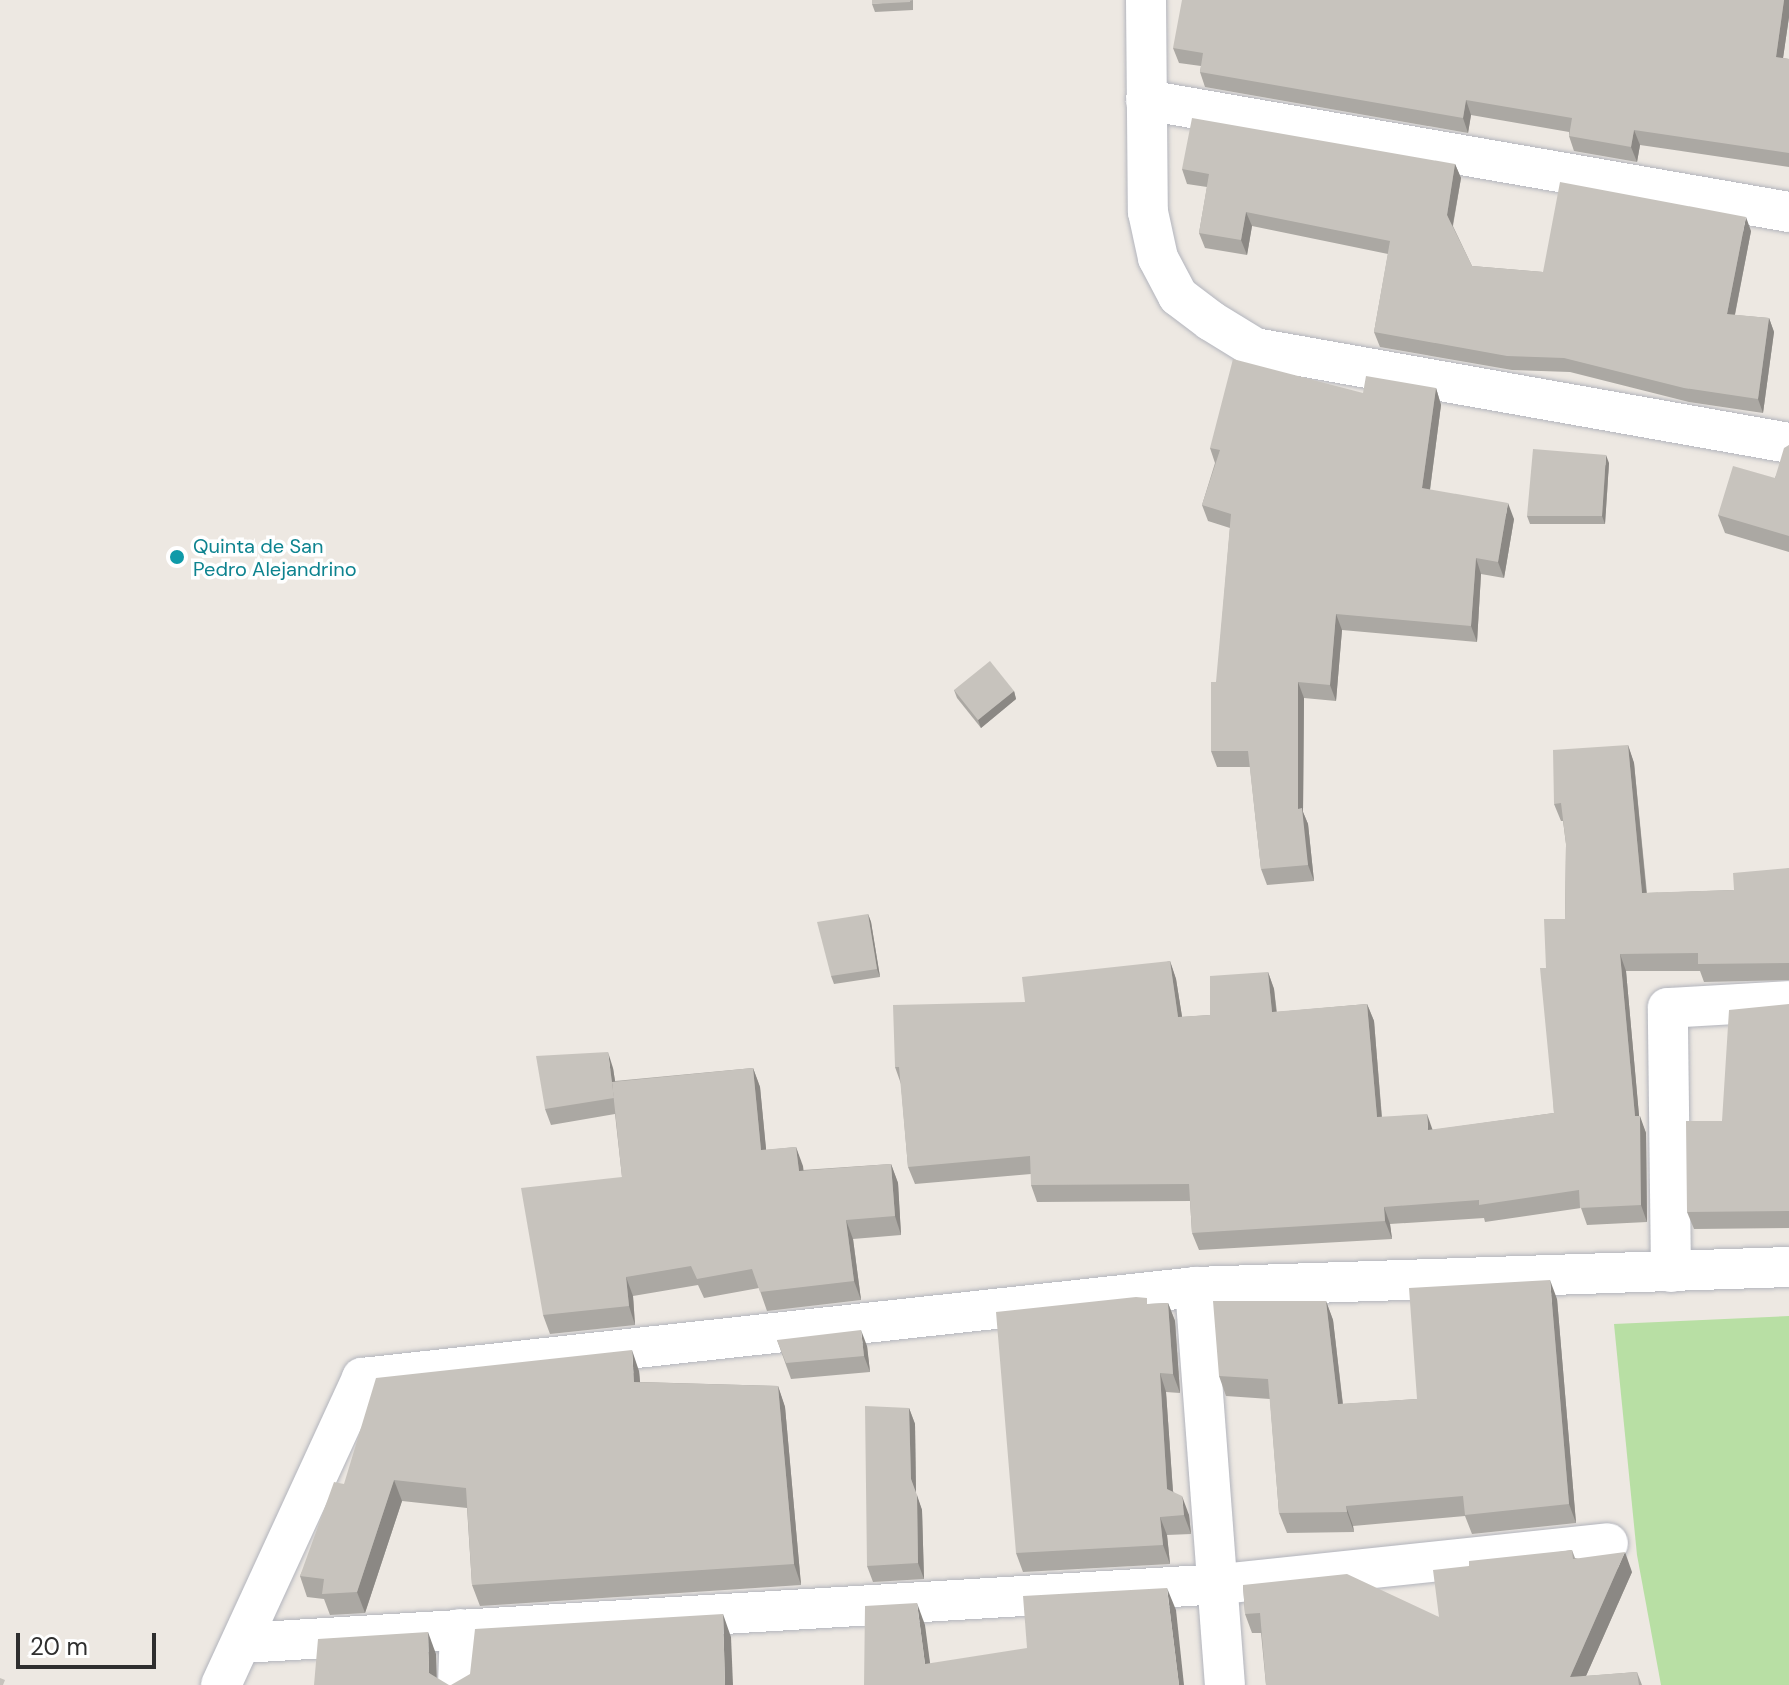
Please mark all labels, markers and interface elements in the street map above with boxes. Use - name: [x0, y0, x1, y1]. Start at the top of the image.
- place label: Quinta de San Pedro Alejandrino: [193, 534, 357, 581]
- marker: Quinta de San Pedro Alejandrino: [168, 548, 186, 566]
- scale bar: [20, 1617, 160, 1667]
- text: 20 m: [30, 1631, 88, 1662]

